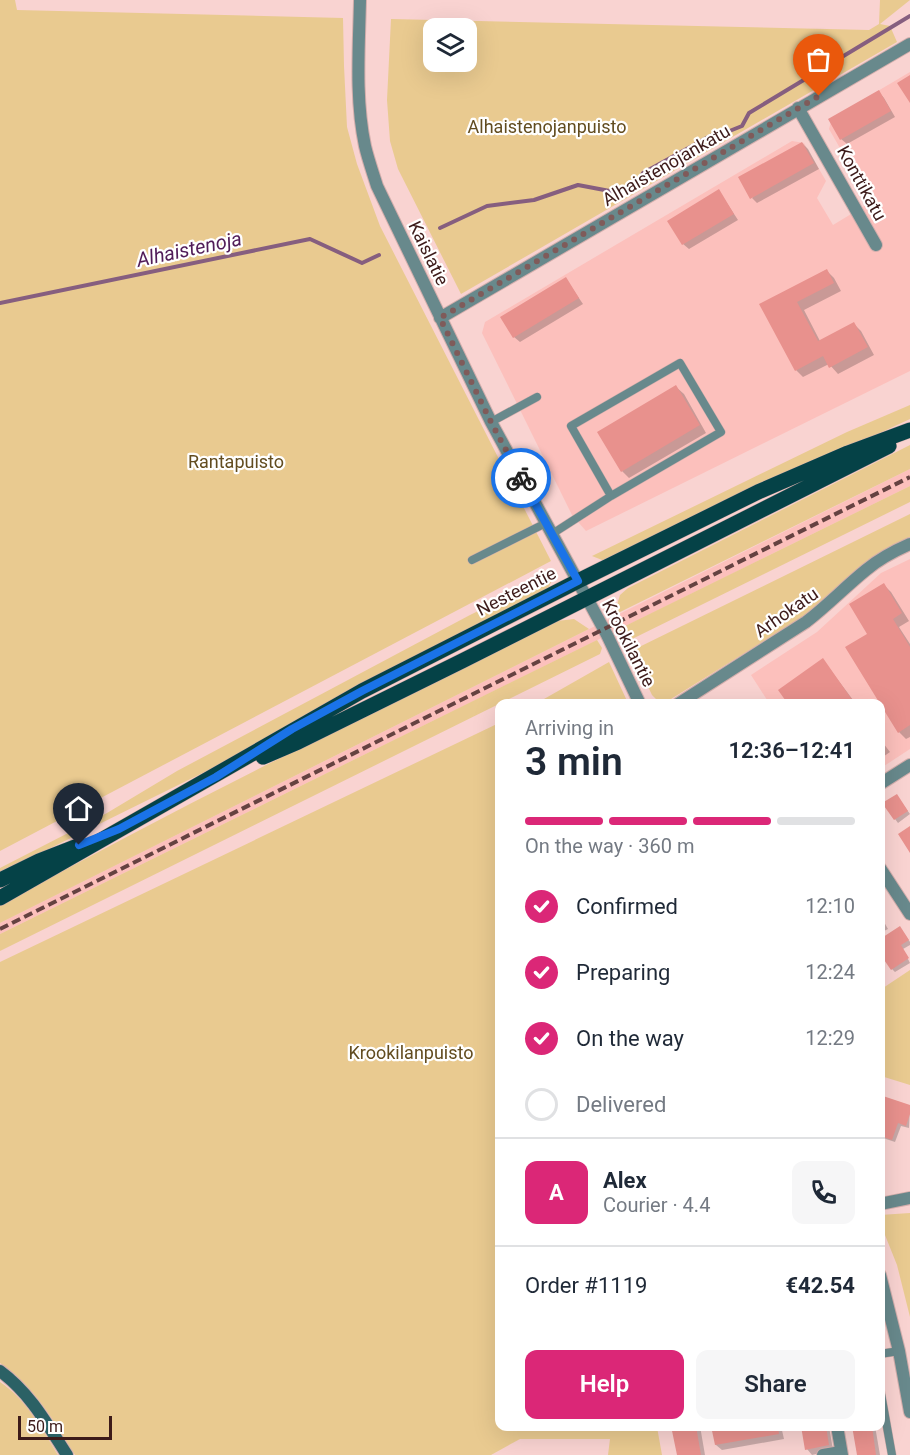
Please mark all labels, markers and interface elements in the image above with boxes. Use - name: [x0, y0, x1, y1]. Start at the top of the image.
- map controls: [423, 18, 477, 72]
- button: layers: [423, 18, 477, 72]
- pin: [793, 34, 844, 96]
- icon: bag: [802, 43, 835, 76]
- park label: Alhaistenojanpuisto: [468, 116, 626, 137]
- street label: Alhaistenojankatu: [598, 120, 734, 210]
- street label: Konttikatu: [833, 142, 891, 224]
- street label: Kaislatie: [404, 218, 454, 288]
- water label: Alhaistenoja: [133, 226, 244, 272]
- courier: [491, 448, 551, 508]
- park label: Rantapuisto: [188, 451, 284, 472]
- icon: bike: [505, 462, 538, 495]
- street label: Nesteentie: [473, 562, 559, 620]
- street label: Arhokatu: [750, 583, 822, 641]
- street label: Krookilantie: [598, 596, 660, 690]
- text: Arriving in: [525, 716, 614, 740]
- text: 12:36–12:41: [728, 738, 855, 763]
- text: 3 min: [525, 739, 623, 785]
- pin: [53, 783, 104, 845]
- icon: home: [62, 792, 95, 825]
- text: On the way · 360 m: [525, 834, 694, 858]
- icon: check: [525, 890, 558, 923]
- text: Confirmed: [576, 894, 678, 919]
- text: 12:10: [805, 894, 855, 918]
- icon: check: [525, 956, 558, 989]
- text: Preparing: [576, 960, 670, 985]
- text: 12:24: [805, 960, 855, 984]
- icon: check: [525, 1022, 558, 1055]
- text: On the way: [576, 1026, 684, 1051]
- text: 12:29: [805, 1026, 855, 1050]
- park label: Krookilanpuisto: [348, 1042, 474, 1063]
- text: Delivered: [576, 1092, 666, 1117]
- button: phone: [792, 1161, 855, 1224]
- text: Alex: [603, 1168, 647, 1193]
- text: A: [549, 1180, 564, 1205]
- text: Courier · 4.4: [603, 1193, 710, 1217]
- text: Order #1119: [525, 1273, 647, 1298]
- text: €42.54: [786, 1273, 855, 1298]
- button: Help: [525, 1350, 684, 1419]
- button: Share: [696, 1350, 855, 1419]
- scale bar: [18, 1413, 112, 1440]
- text: 50 m: [27, 1417, 63, 1436]

